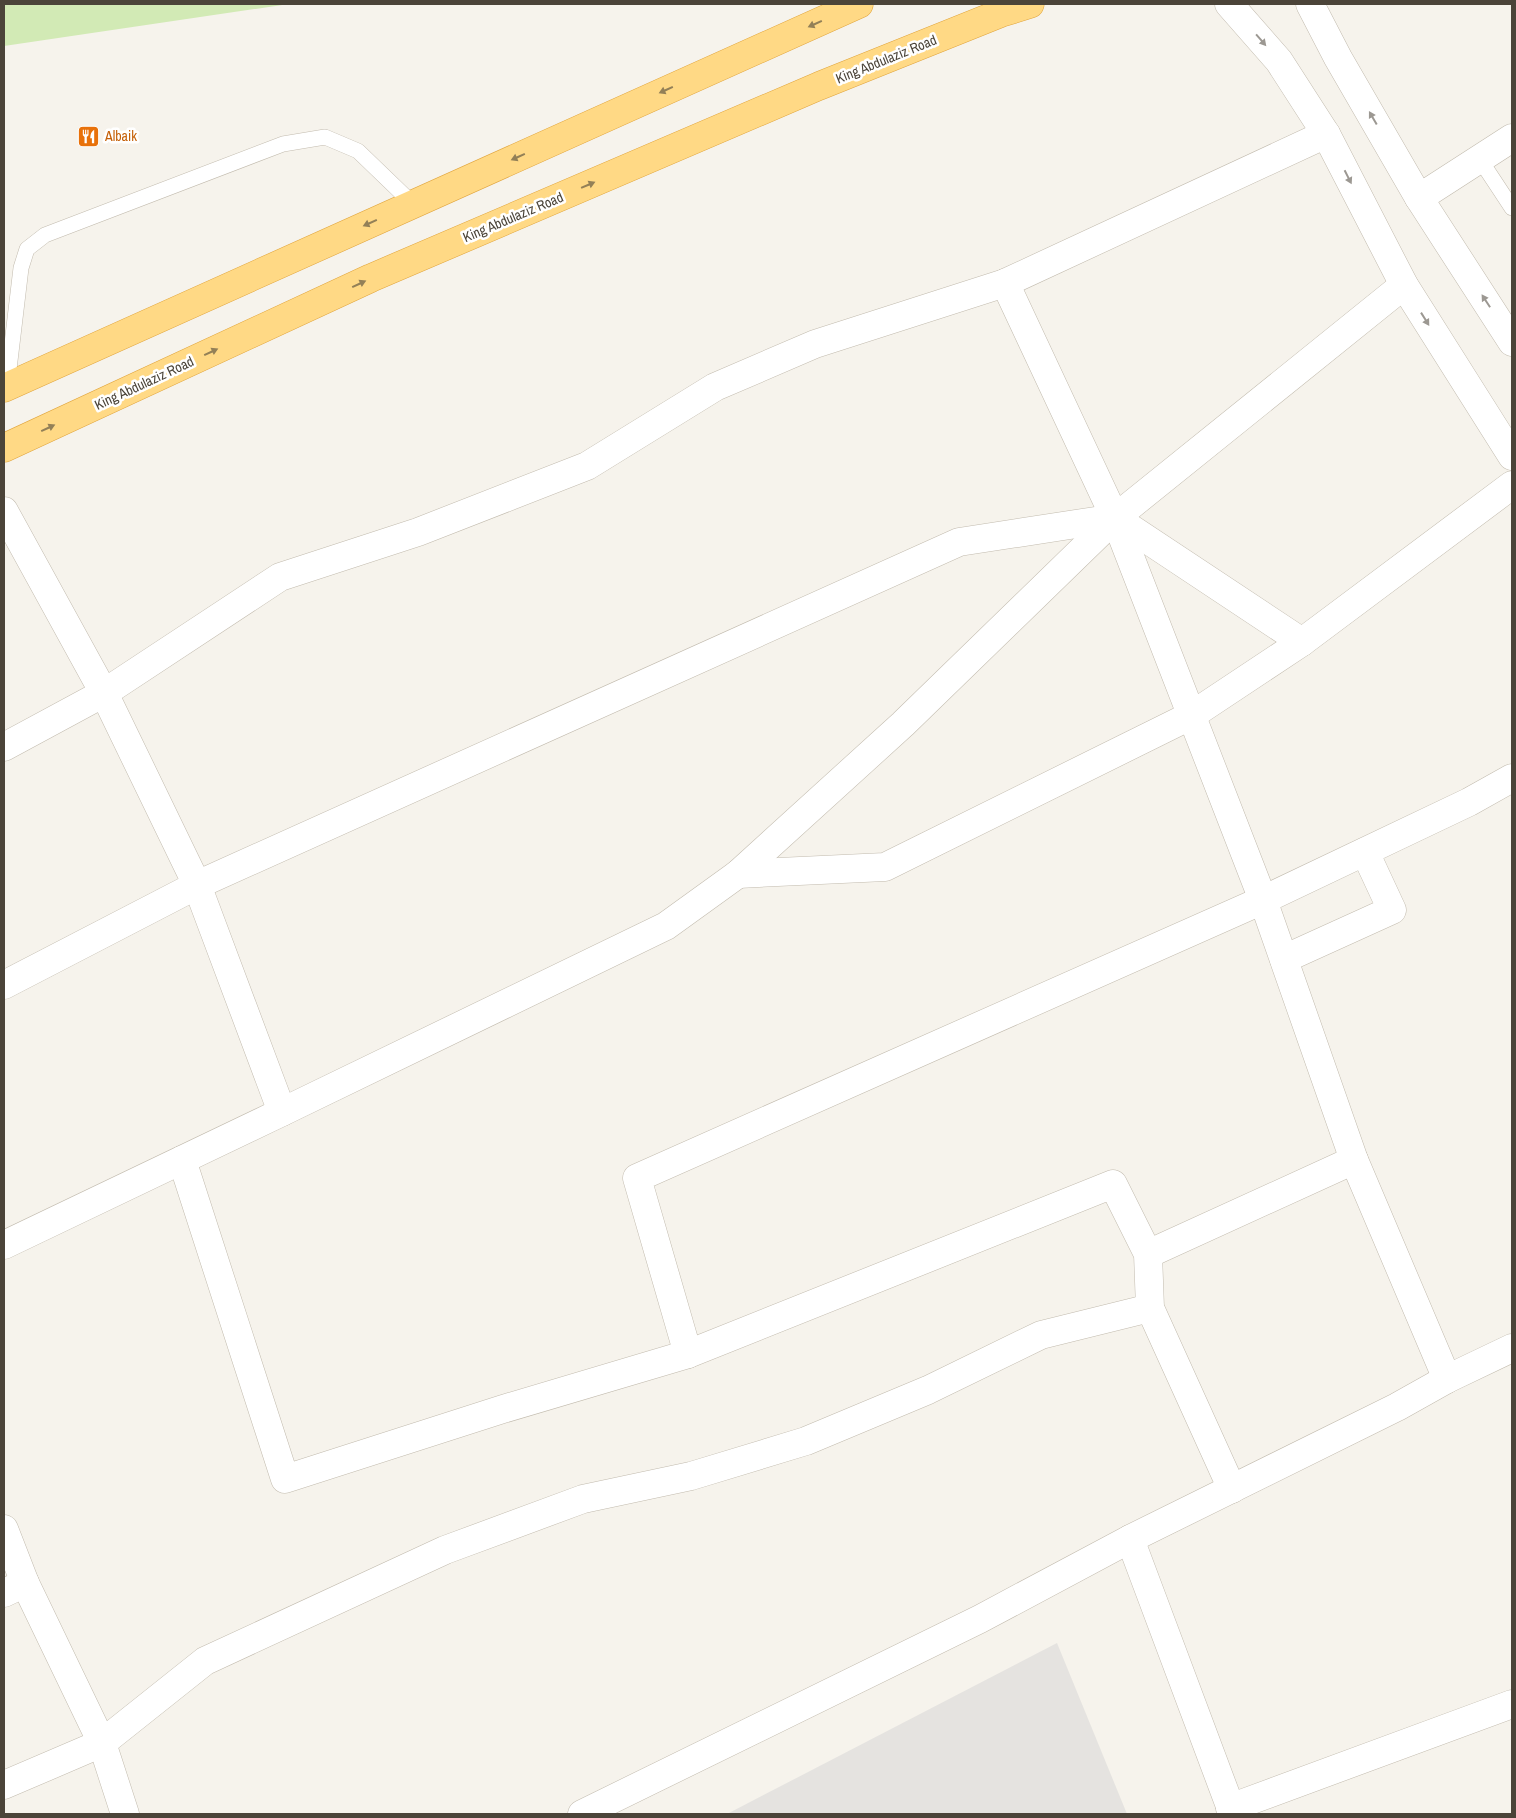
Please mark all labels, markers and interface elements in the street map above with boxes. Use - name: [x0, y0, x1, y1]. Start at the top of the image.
- one-way arrow: [808, 20, 822, 28]
- street label: King Abdulaziz Road: [833, 31, 939, 87]
- one-way arrow: [1255, 34, 1267, 46]
- one-way arrow: [659, 87, 673, 95]
- one-way arrow: [1369, 112, 1378, 125]
- restaurant icon: Albaik: [77, 124, 101, 148]
- place label: Albaik: [104, 127, 137, 145]
- one-way arrow: [511, 153, 525, 161]
- one-way arrow: [1344, 170, 1352, 184]
- one-way arrow: [581, 181, 596, 189]
- street label: King Abdulaziz Road: [460, 188, 566, 246]
- one-way arrow: [363, 219, 377, 227]
- one-way arrow: [351, 279, 366, 288]
- one-way arrow: [1481, 295, 1491, 308]
- one-way arrow: [1421, 313, 1430, 326]
- one-way arrow: [204, 348, 218, 356]
- street label: King Abdulaziz Road: [92, 352, 196, 414]
- one-way arrow: [41, 424, 55, 432]

